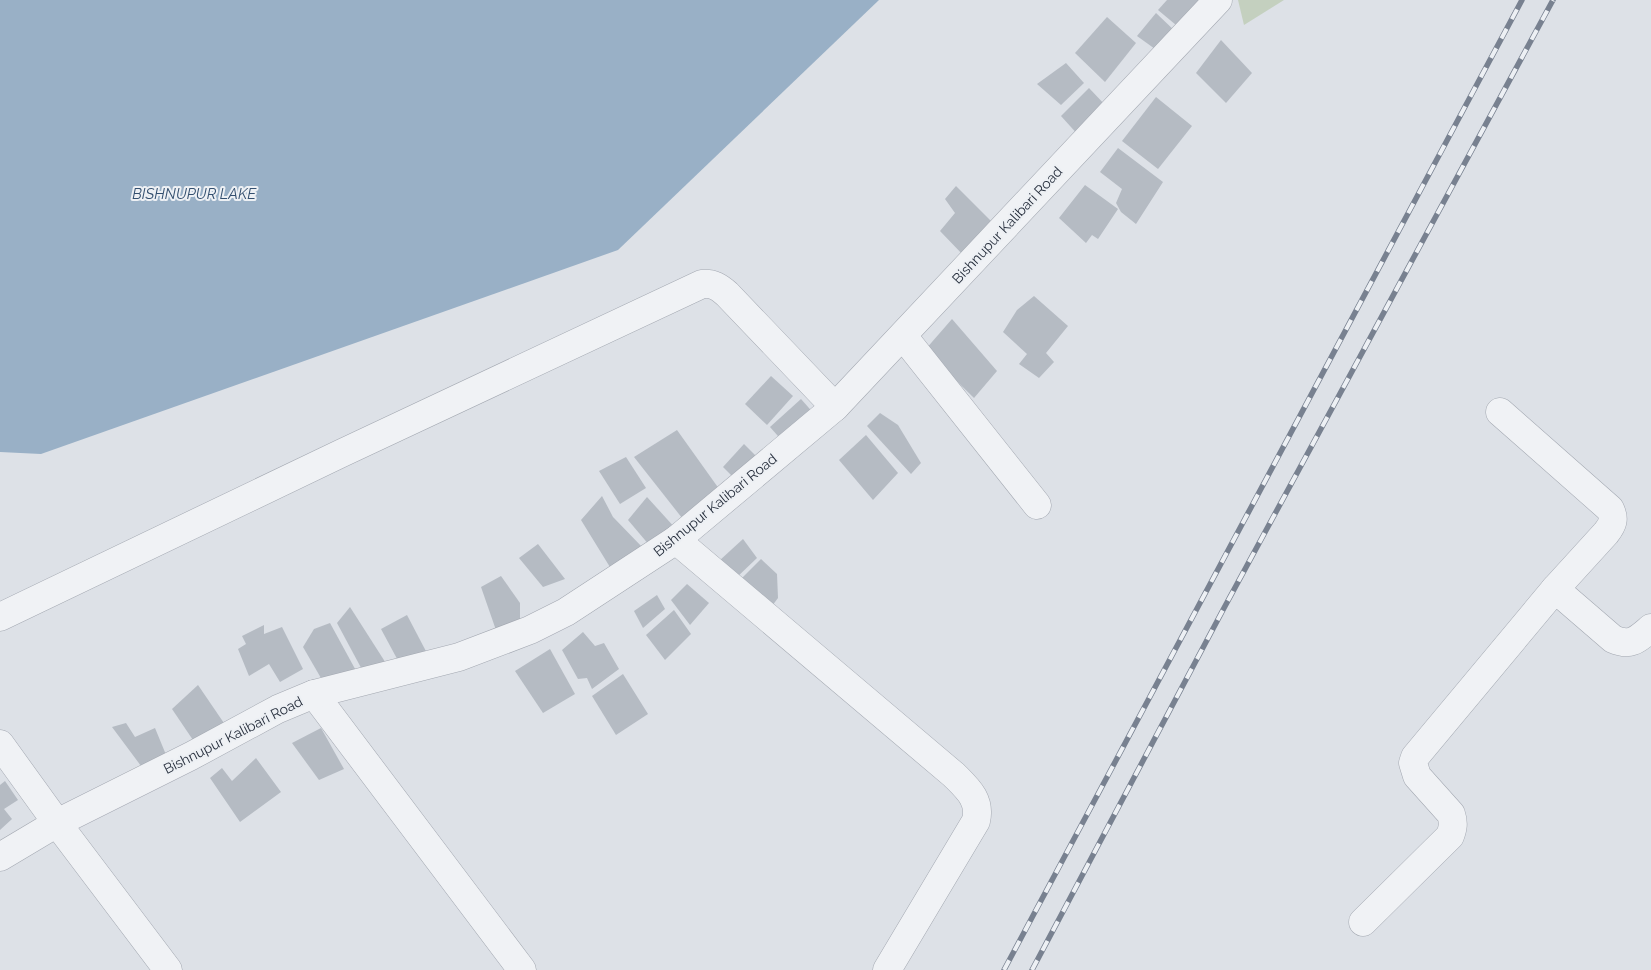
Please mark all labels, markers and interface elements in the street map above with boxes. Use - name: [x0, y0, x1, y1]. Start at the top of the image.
- street label: Bishnupur Kalibari Road: [949, 163, 1065, 287]
- water label: BISHNUPUR LAKE: [132, 185, 257, 203]
- street label: Bishnupur Kalibari Road: [650, 450, 780, 560]
- street label: Bishnupur Kalibari Road: [161, 693, 305, 777]

